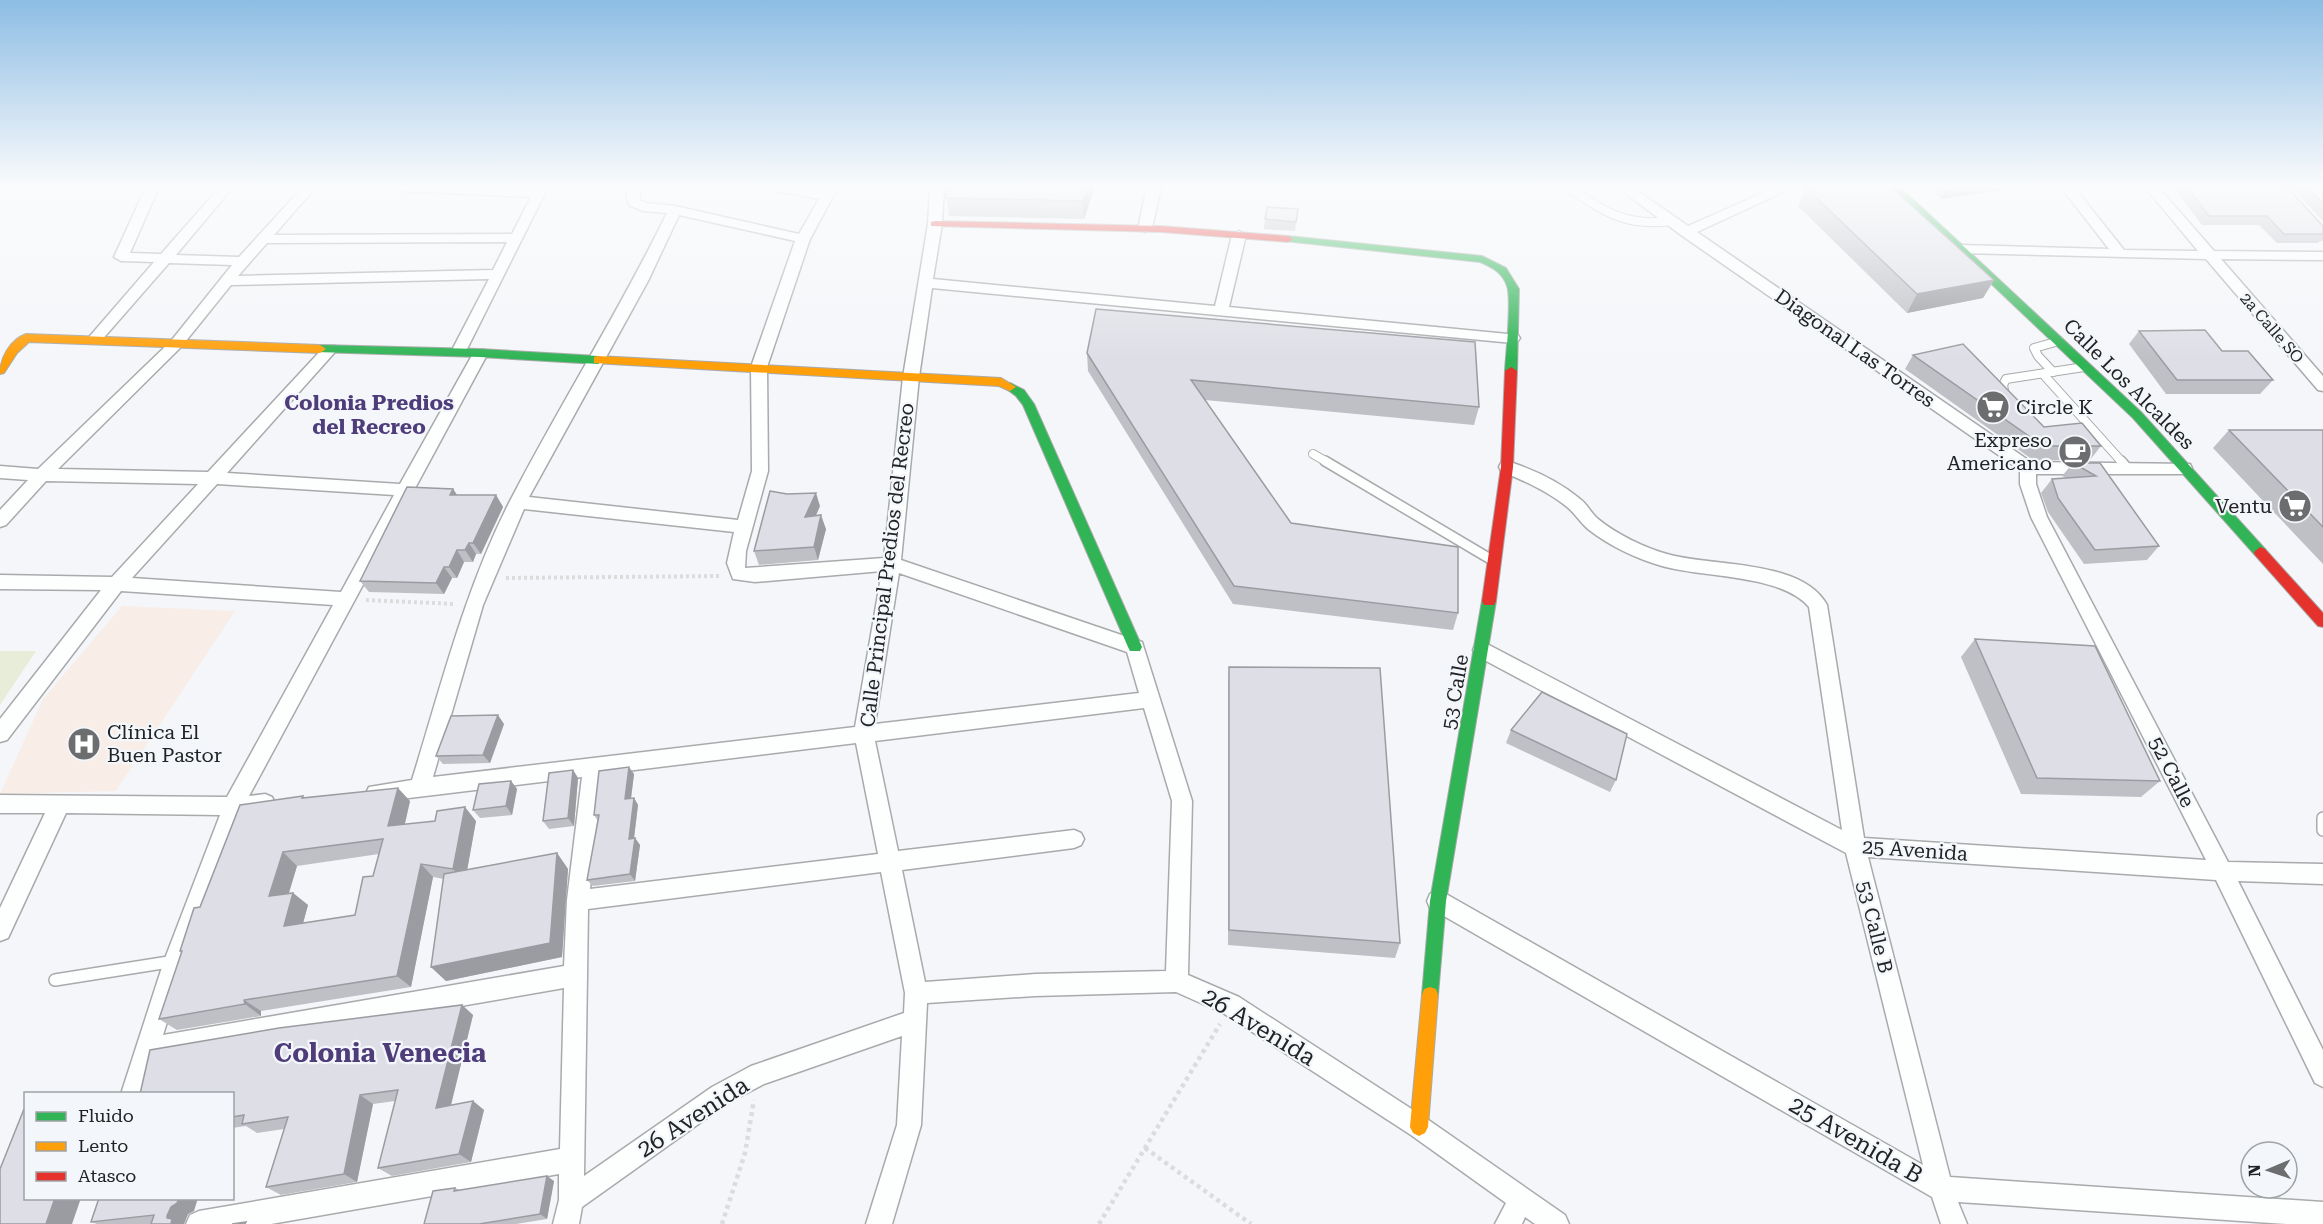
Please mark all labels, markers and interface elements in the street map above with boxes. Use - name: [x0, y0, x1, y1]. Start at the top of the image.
- street label: Diagonal Las Torres: [1770, 284, 1940, 412]
- street label: 2a Calle SO: [2236, 289, 2308, 367]
- street label: Calle Los Alcaldes: [2059, 314, 2199, 454]
- supermarket icon: Circle K: [1975, 389, 2011, 425]
- district label: Colonia Predios del Recreo: [284, 391, 454, 439]
- place label: Circle K: [2016, 395, 2093, 419]
- street label: Calle Principal Predios del Recreo: [855, 401, 919, 729]
- place label: Expreso Americano: [1947, 428, 2052, 475]
- cafe icon: Expreso Americano: [2057, 434, 2093, 470]
- supermarket icon: Ventu: [2277, 488, 2313, 524]
- place label: Ventu: [2215, 494, 2273, 518]
- street label: 53 Calle: [1437, 652, 1473, 731]
- place label: Clínica El Buen Pastor: [107, 720, 222, 767]
- hospital icon: Clínica El Buen Pastor: [66, 726, 102, 762]
- street label: 52 Calle: [2144, 733, 2200, 811]
- street label: 25 Avenida: [1861, 834, 1969, 866]
- street label: 53 Calle B: [1852, 878, 1898, 976]
- street label: 26 Avenida: [1197, 982, 1321, 1072]
- district label: Colonia Venecia: [274, 1038, 486, 1068]
- street label: 26 Avenida: [632, 1071, 754, 1163]
- street label: 25 Avenida B: [1784, 1091, 1928, 1189]
- legend: [24, 1092, 234, 1200]
- text: Fluido: [78, 1105, 134, 1126]
- text: Lento: [78, 1135, 128, 1156]
- north arrow: [2239, 1140, 2299, 1200]
- text: N: [2245, 1164, 2264, 1177]
- text: Atasco: [78, 1165, 136, 1186]

